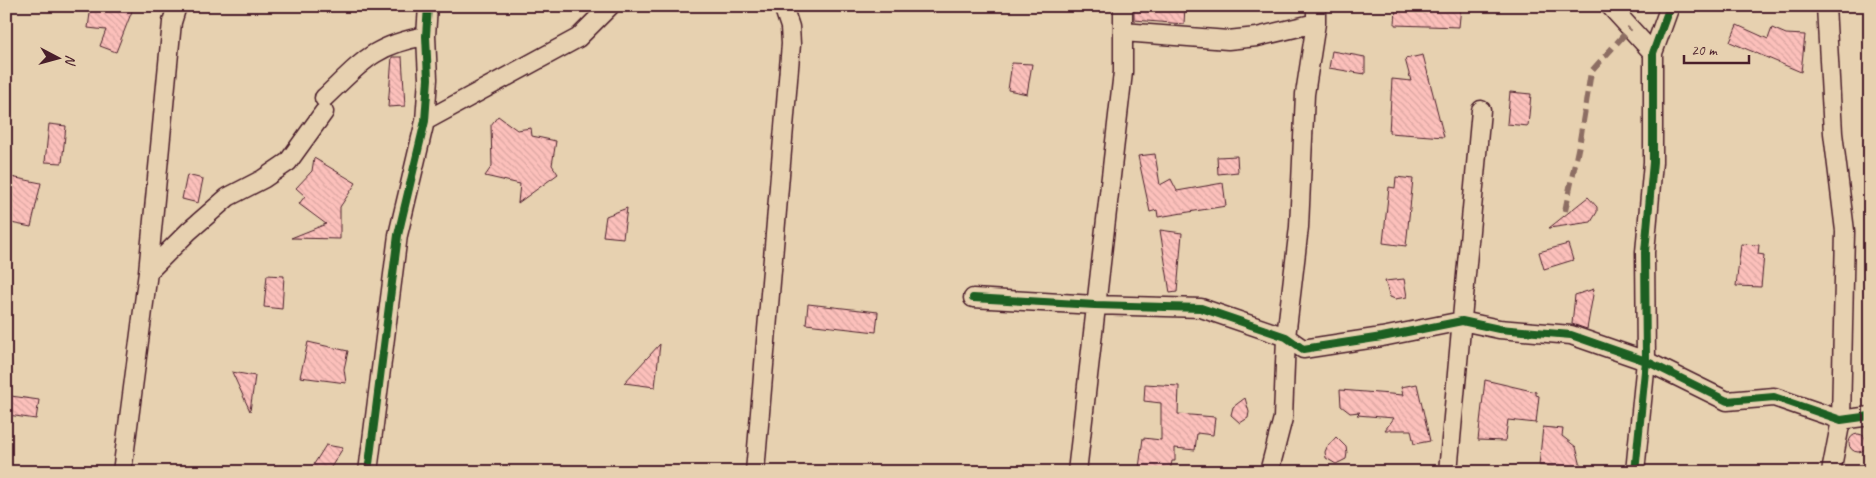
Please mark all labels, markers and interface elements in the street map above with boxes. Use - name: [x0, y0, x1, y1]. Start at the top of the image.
- north arrow: [32, 32, 82, 82]
- scale bar: [1684, 32, 1748, 64]
- text: 20 m: [1691, 41, 1718, 60]
- text: N: [61, 54, 79, 67]

